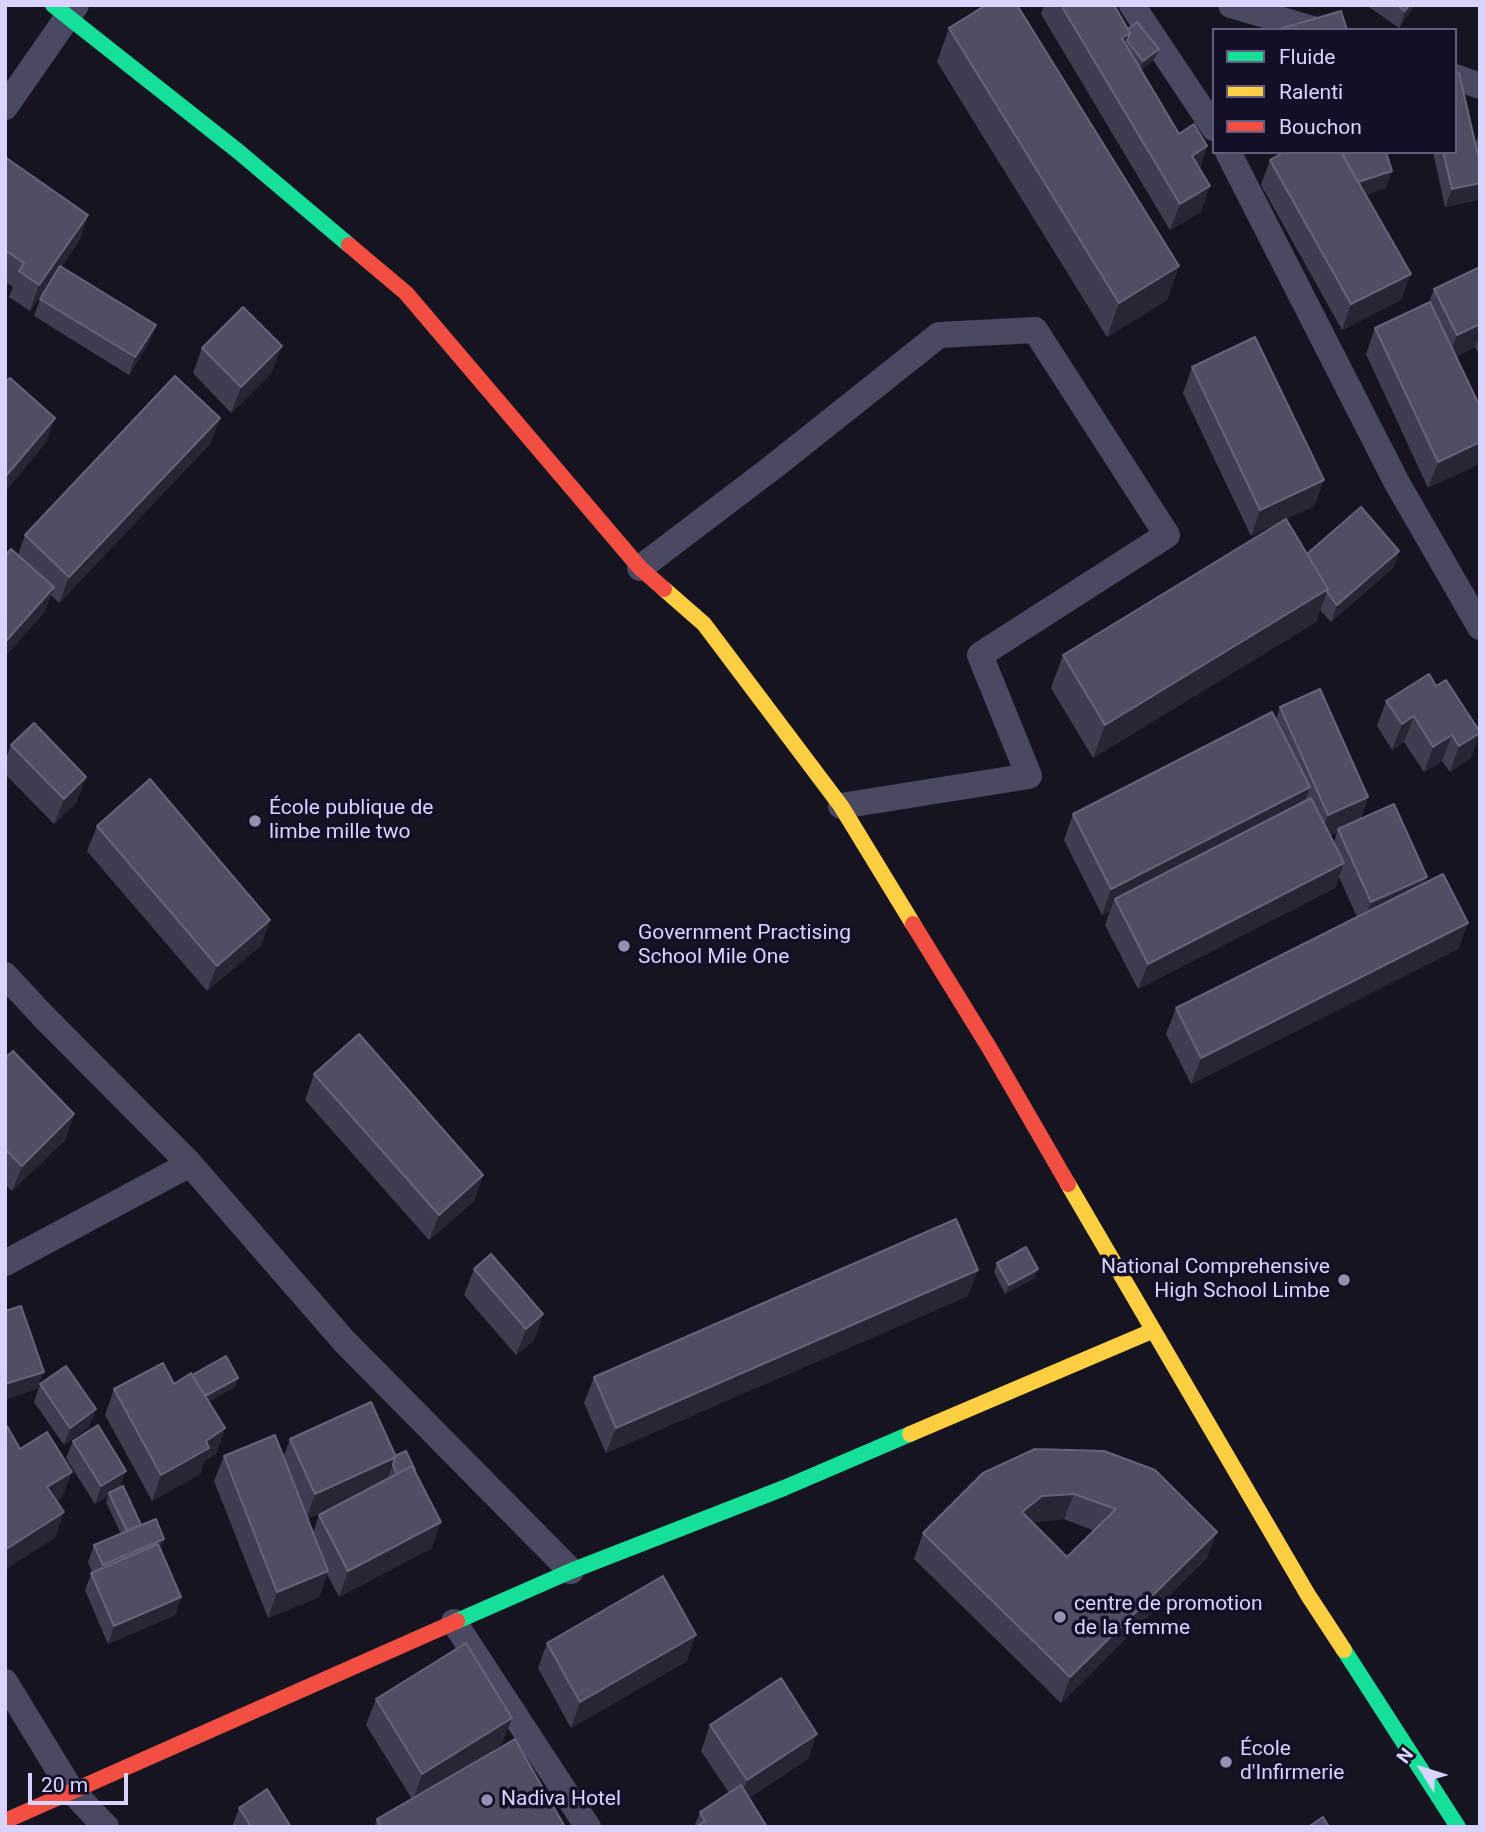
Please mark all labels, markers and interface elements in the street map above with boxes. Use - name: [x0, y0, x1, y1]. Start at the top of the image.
- legend: [1212, 28, 1457, 154]
- text: Fluide: [1279, 45, 1335, 69]
- text: Ralenti: [1279, 80, 1343, 104]
- text: Bouchon: [1279, 115, 1362, 139]
- place label: École publique de limbe mille two: [269, 796, 433, 846]
- marker: École publique de limbe mille two: [247, 813, 263, 829]
- place label: Government Practising School Mile One: [638, 921, 851, 971]
- marker: Government Practising School Mile One: [616, 938, 632, 954]
- place label: National Comprehensive High School Limbe: [1101, 1255, 1330, 1305]
- marker: National Comprehensive High School Limbe: [1336, 1272, 1352, 1288]
- place label: centre de promotion de la femme: [1074, 1592, 1263, 1642]
- marker: centre de promotion de la femme: [1052, 1609, 1068, 1625]
- north arrow: [1387, 1734, 1457, 1804]
- place label: École d'Infirmerie: [1240, 1737, 1344, 1787]
- text: N: [1392, 1743, 1418, 1768]
- marker: École d'Infirmerie: [1218, 1754, 1234, 1770]
- scale bar: [32, 1758, 131, 1802]
- text: 20 m: [41, 1773, 88, 1797]
- place label: Nadiva Hotel: [501, 1787, 621, 1813]
- marker: Nadiva Hotel: [479, 1792, 495, 1808]

